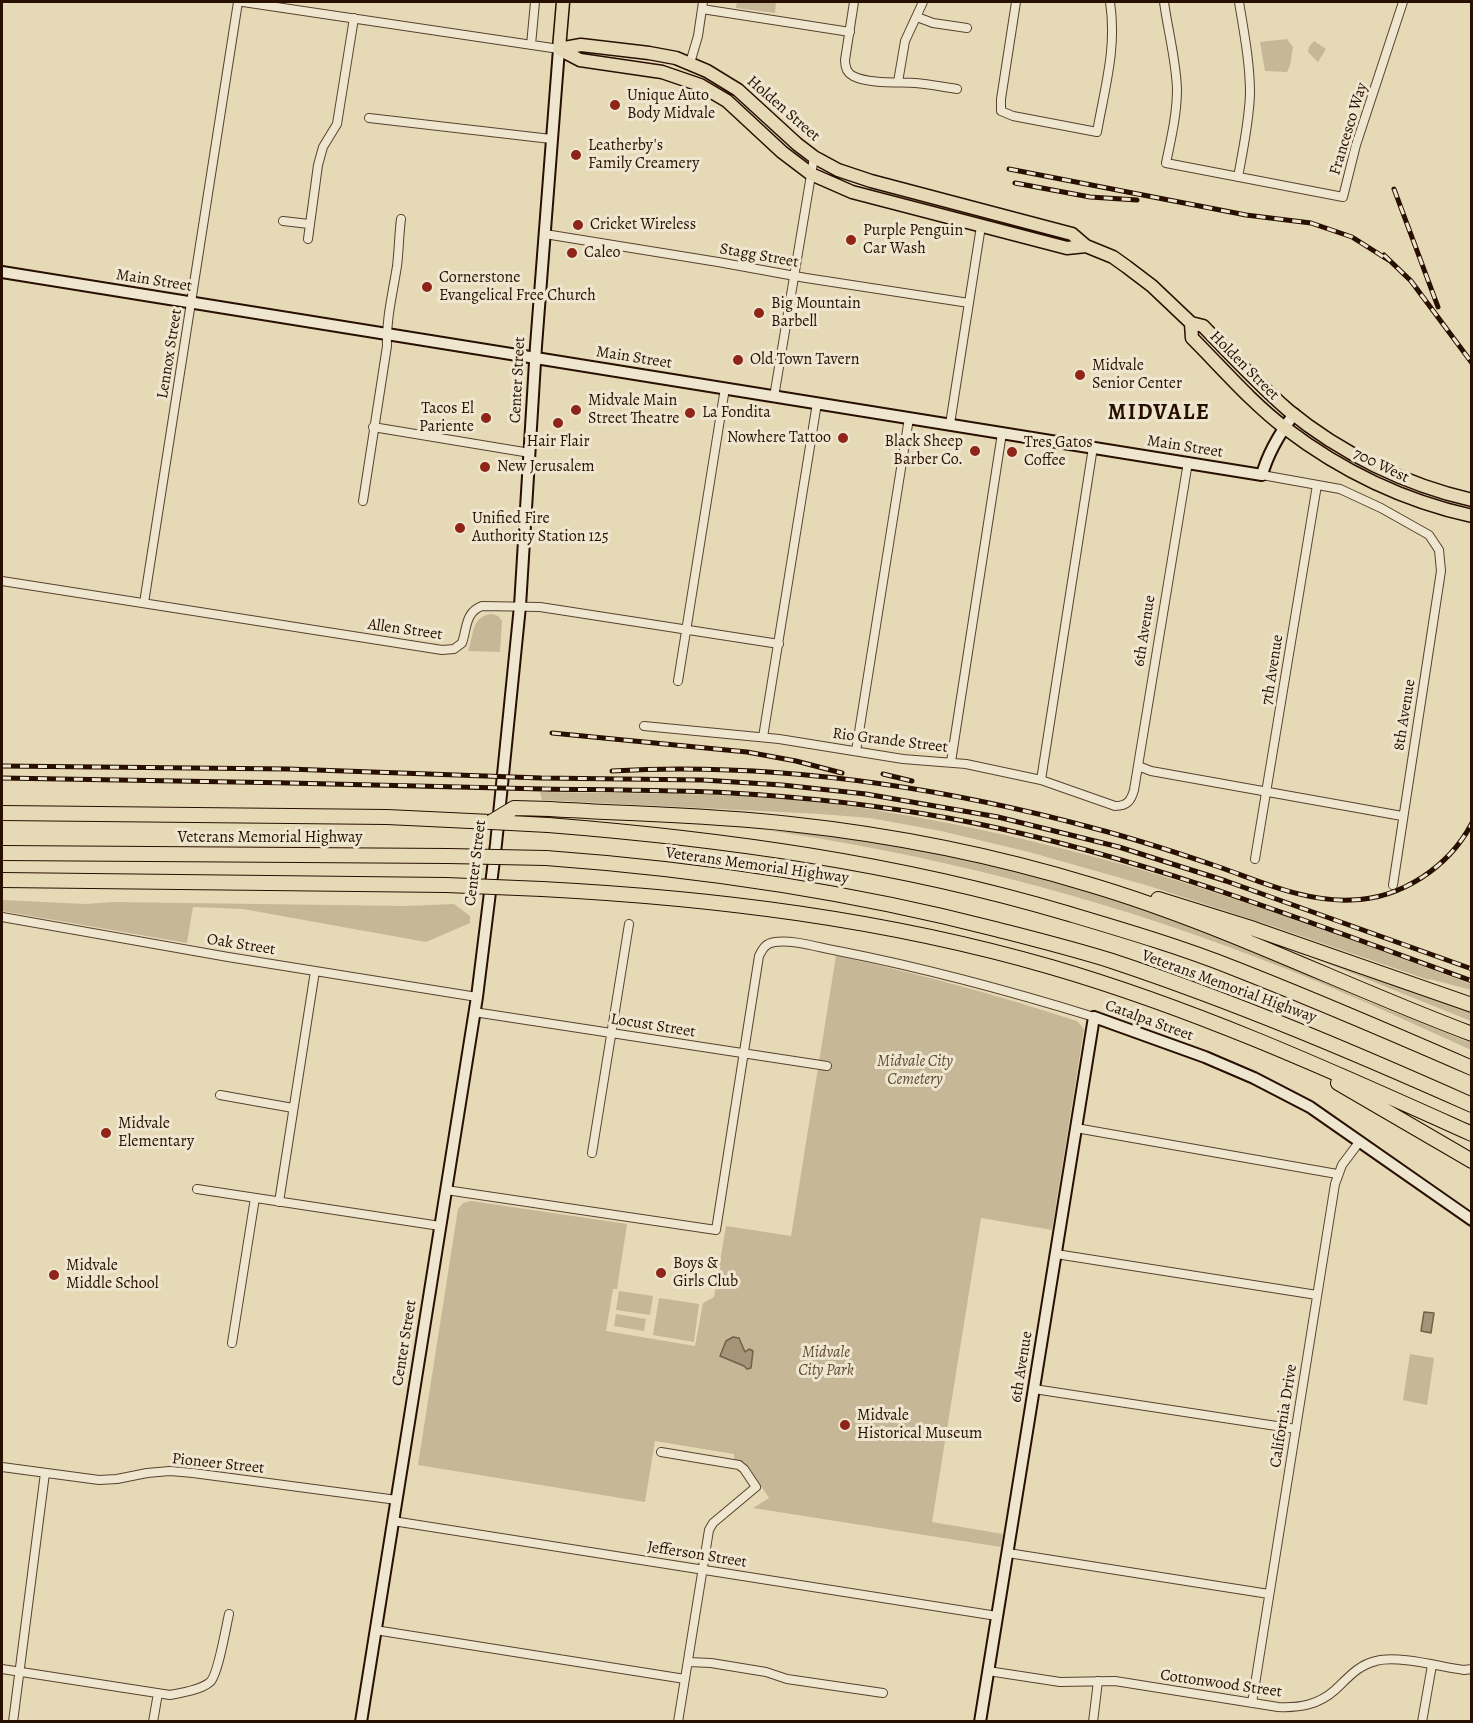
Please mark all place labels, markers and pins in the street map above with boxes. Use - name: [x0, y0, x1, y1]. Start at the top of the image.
- place label: Unique Auto Body Midvale: [627, 86, 715, 124]
- marker: Unique Auto Body Midvale: [608, 98, 622, 112]
- place label: Leatherby's Family Creamery: [588, 136, 699, 174]
- marker: Leatherby's Family Creamery: [569, 148, 583, 162]
- place label: Cricket Wireless: [590, 215, 696, 235]
- marker: Cricket Wireless: [571, 218, 585, 232]
- place label: Purple Penguin Car Wash: [863, 221, 963, 259]
- marker: Purple Penguin Car Wash: [844, 233, 858, 247]
- place label: Caleo: [584, 243, 621, 263]
- marker: Caleo: [565, 246, 579, 260]
- place label: Cornerstone Evangelical Free Church: [439, 268, 596, 306]
- marker: Cornerstone Evangelical Free Church: [420, 280, 434, 294]
- place label: Big Mountain Barbell: [771, 294, 861, 332]
- marker: Big Mountain Barbell: [752, 306, 766, 320]
- place label: Old Town Tavern: [750, 350, 859, 370]
- marker: Old Town Tavern: [731, 353, 745, 367]
- place label: Midvale Senior Center: [1092, 356, 1182, 394]
- marker: Midvale Senior Center: [1073, 368, 1087, 382]
- place label: Midvale Main Street Theatre: [588, 391, 679, 429]
- place label: Tacos El Pariente: [419, 399, 474, 437]
- marker: Midvale Main Street Theatre: [569, 403, 583, 417]
- place label: La Fondita: [702, 403, 771, 423]
- marker: La Fondita: [683, 406, 697, 420]
- marker: Tacos El Pariente: [479, 411, 493, 425]
- marker: Hair Flair: [551, 416, 565, 430]
- place label: Nowhere Tattoo: [727, 428, 831, 448]
- marker: Nowhere Tattoo: [836, 431, 850, 445]
- place label: Hair Flair: [526, 432, 590, 452]
- place label: Black Sheep Barber Co.: [885, 432, 963, 470]
- place label: Tres Gatos Coffee: [1024, 433, 1093, 471]
- marker: Black Sheep Barber Co.: [968, 444, 982, 458]
- marker: Tres Gatos Coffee: [1005, 445, 1019, 459]
- place label: New Jerusalem: [497, 457, 595, 477]
- marker: New Jerusalem: [478, 460, 492, 474]
- place label: Unified Fire Authority Station 125: [472, 509, 609, 547]
- marker: Unified Fire Authority Station 125: [453, 521, 467, 535]
- place label: Midvale Elementary: [118, 1114, 194, 1152]
- marker: Midvale Elementary: [99, 1126, 113, 1140]
- place label: Boys & Girls Club: [673, 1254, 738, 1292]
- place label: Midvale Middle School: [66, 1256, 159, 1294]
- marker: Boys & Girls Club: [654, 1266, 668, 1280]
- marker: Midvale Middle School: [47, 1268, 61, 1282]
- place label: Midvale Historical Museum: [857, 1406, 982, 1444]
- marker: Midvale Historical Museum: [838, 1418, 852, 1432]

